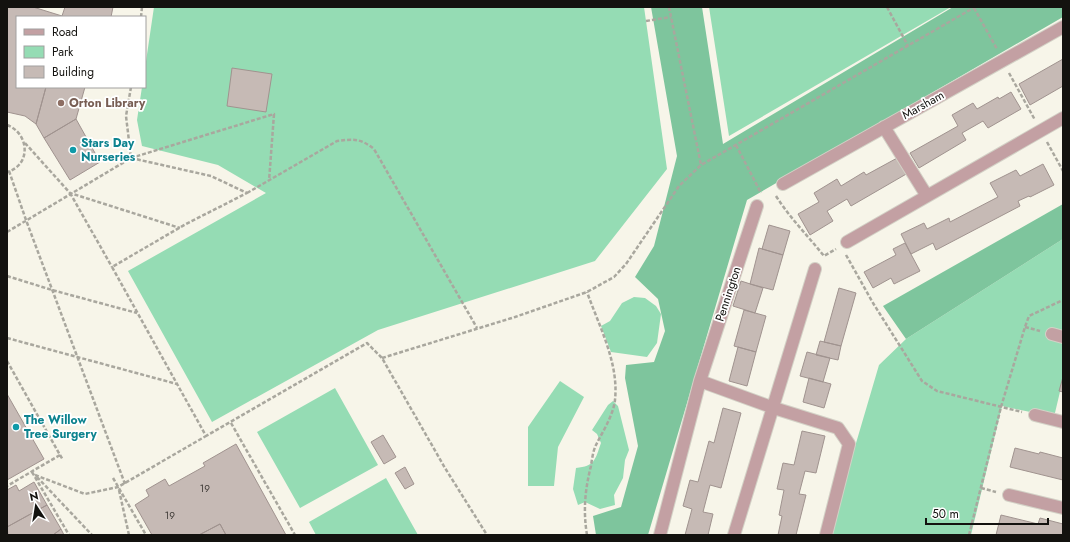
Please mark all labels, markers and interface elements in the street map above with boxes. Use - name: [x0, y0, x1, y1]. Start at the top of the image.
- legend: [16, 16, 146, 88]
- text: Road: [52, 23, 78, 41]
- text: Park: [52, 43, 74, 61]
- text: Building: [52, 63, 94, 81]
- street label: Marsham: [899, 86, 947, 124]
- place label: Orton Library: [69, 94, 146, 112]
- marker: Orton Library: [56, 98, 66, 108]
- place label: Stars Day Nurseries: [81, 134, 136, 166]
- marker: Stars Day Nurseries: [68, 145, 78, 155]
- street label: Pennington: [711, 264, 745, 324]
- place label: The Willow Tree Surgery: [24, 411, 98, 443]
- marker: The Willow Tree Surgery: [11, 422, 21, 432]
- house number: 19: [200, 481, 210, 496]
- north arrow: [16, 486, 56, 526]
- text: N: [28, 487, 40, 505]
- scale bar: [926, 500, 1048, 526]
- text: 50 m: [932, 505, 959, 523]
- house number: 19: [165, 508, 175, 523]

